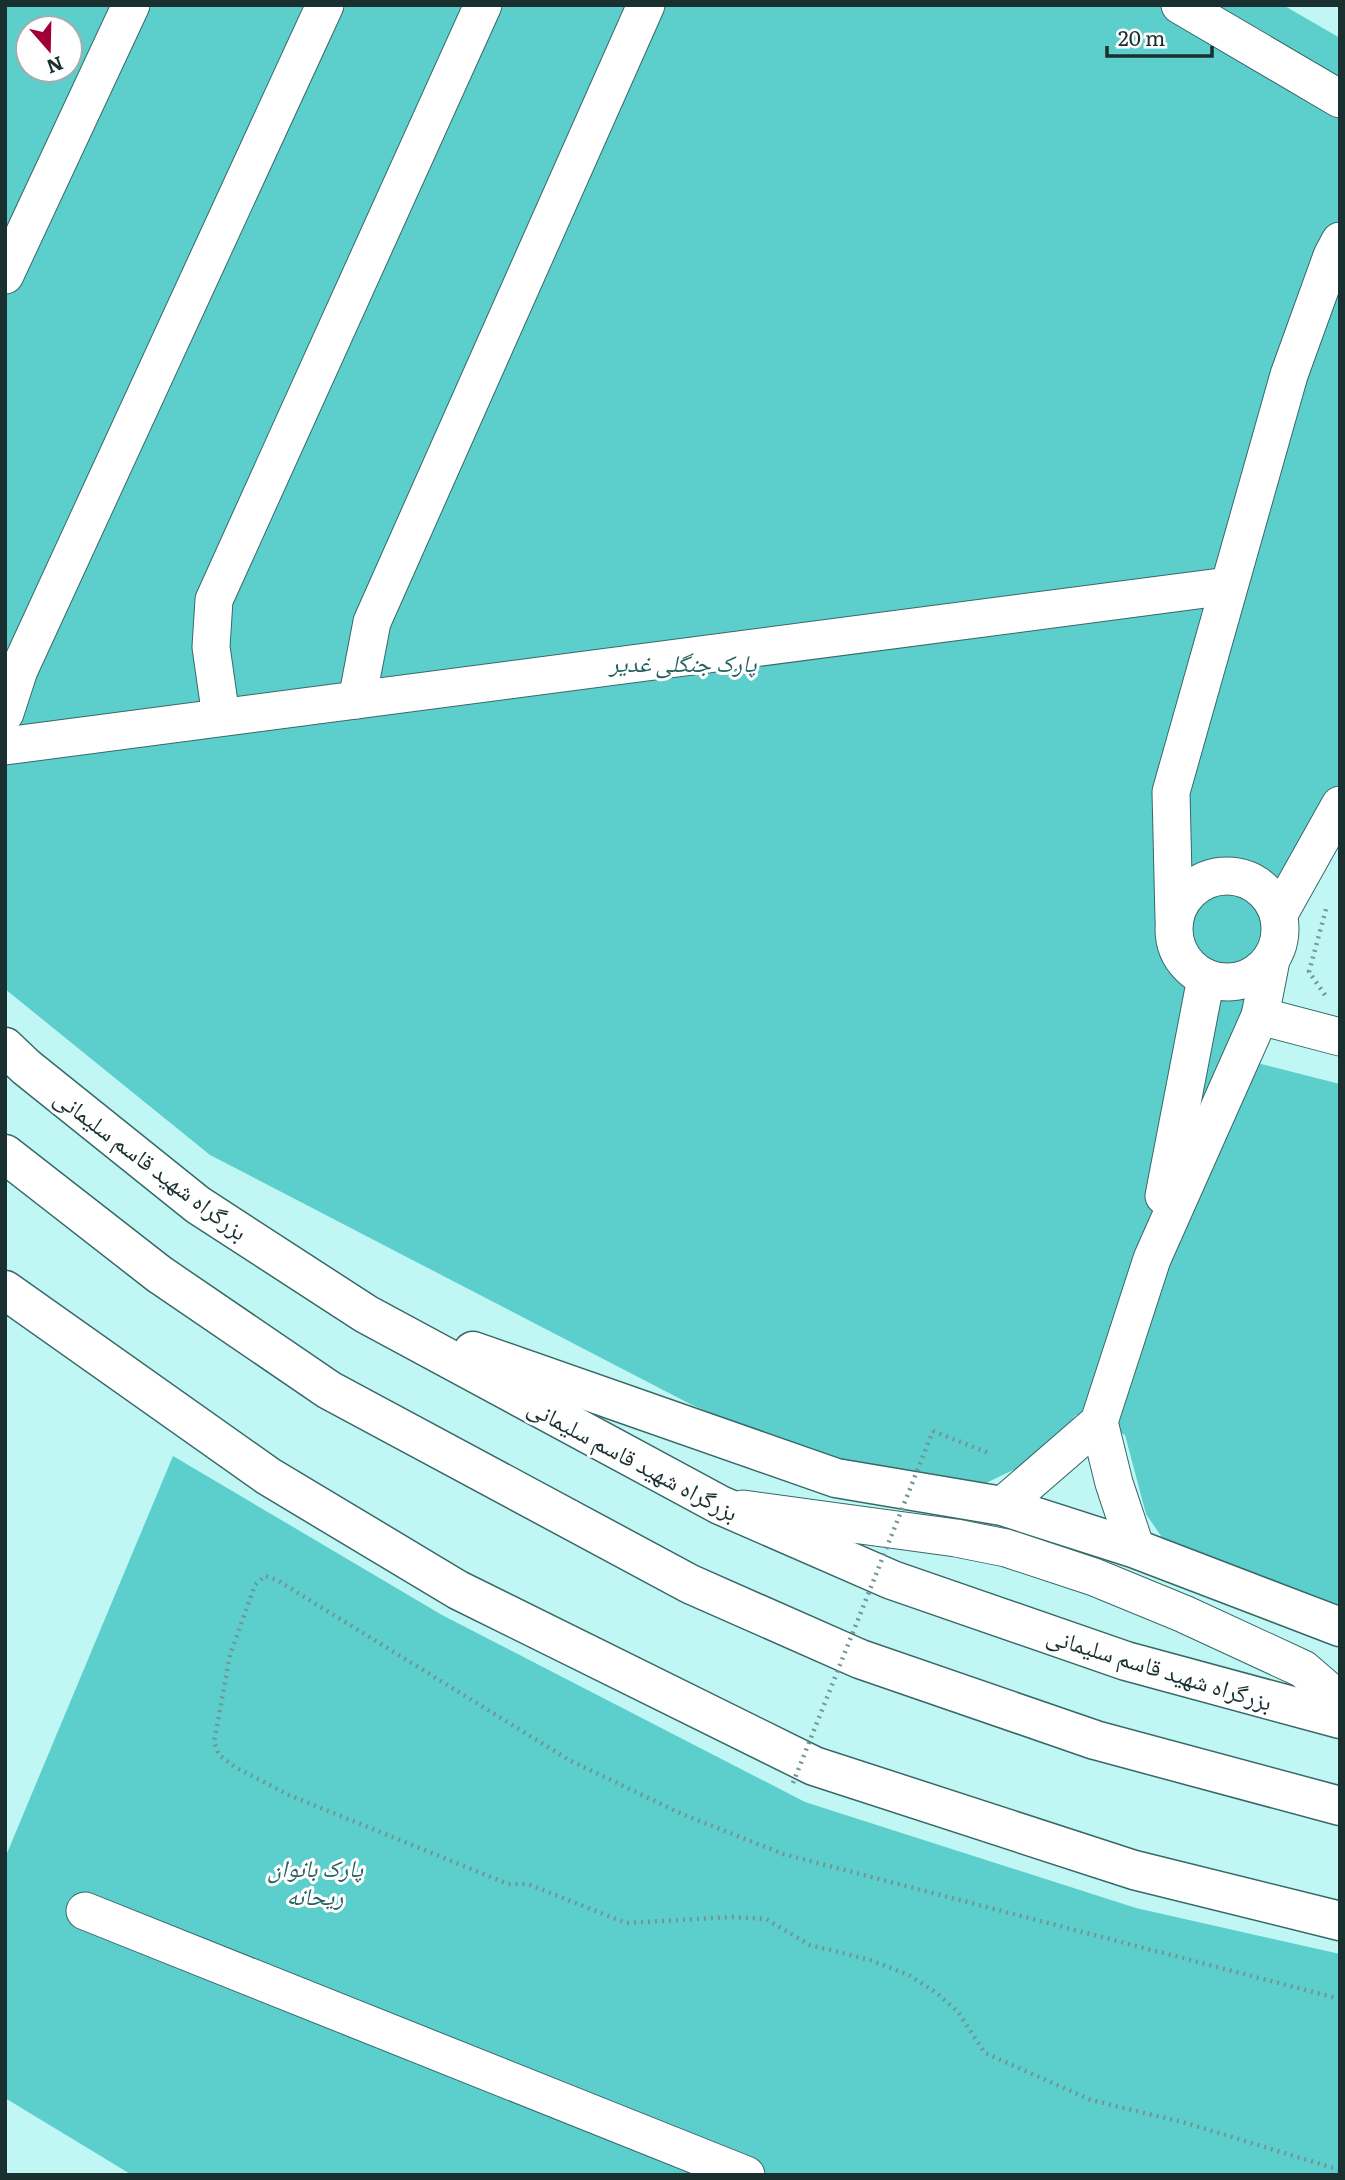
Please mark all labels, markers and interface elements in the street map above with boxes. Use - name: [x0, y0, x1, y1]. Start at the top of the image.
- north arrow: [14, 14, 84, 84]
- scale bar: [1107, 14, 1212, 58]
- text: 20 m: [1118, 21, 1165, 52]
- text: N: [43, 50, 67, 82]
- park label: پارک جنگلی غدیر: [607, 644, 757, 679]
- street label: بزرگراه شهید قاسم سلیمانی: [47, 1079, 256, 1248]
- street label: بزرگراه شهید قاسم سلیمانی: [522, 1388, 746, 1529]
- street label: بزرگراه شهید قاسم سلیمانی: [1043, 1616, 1277, 1719]
- park label: پارک بانوان ریحانه: [267, 1849, 364, 1912]

